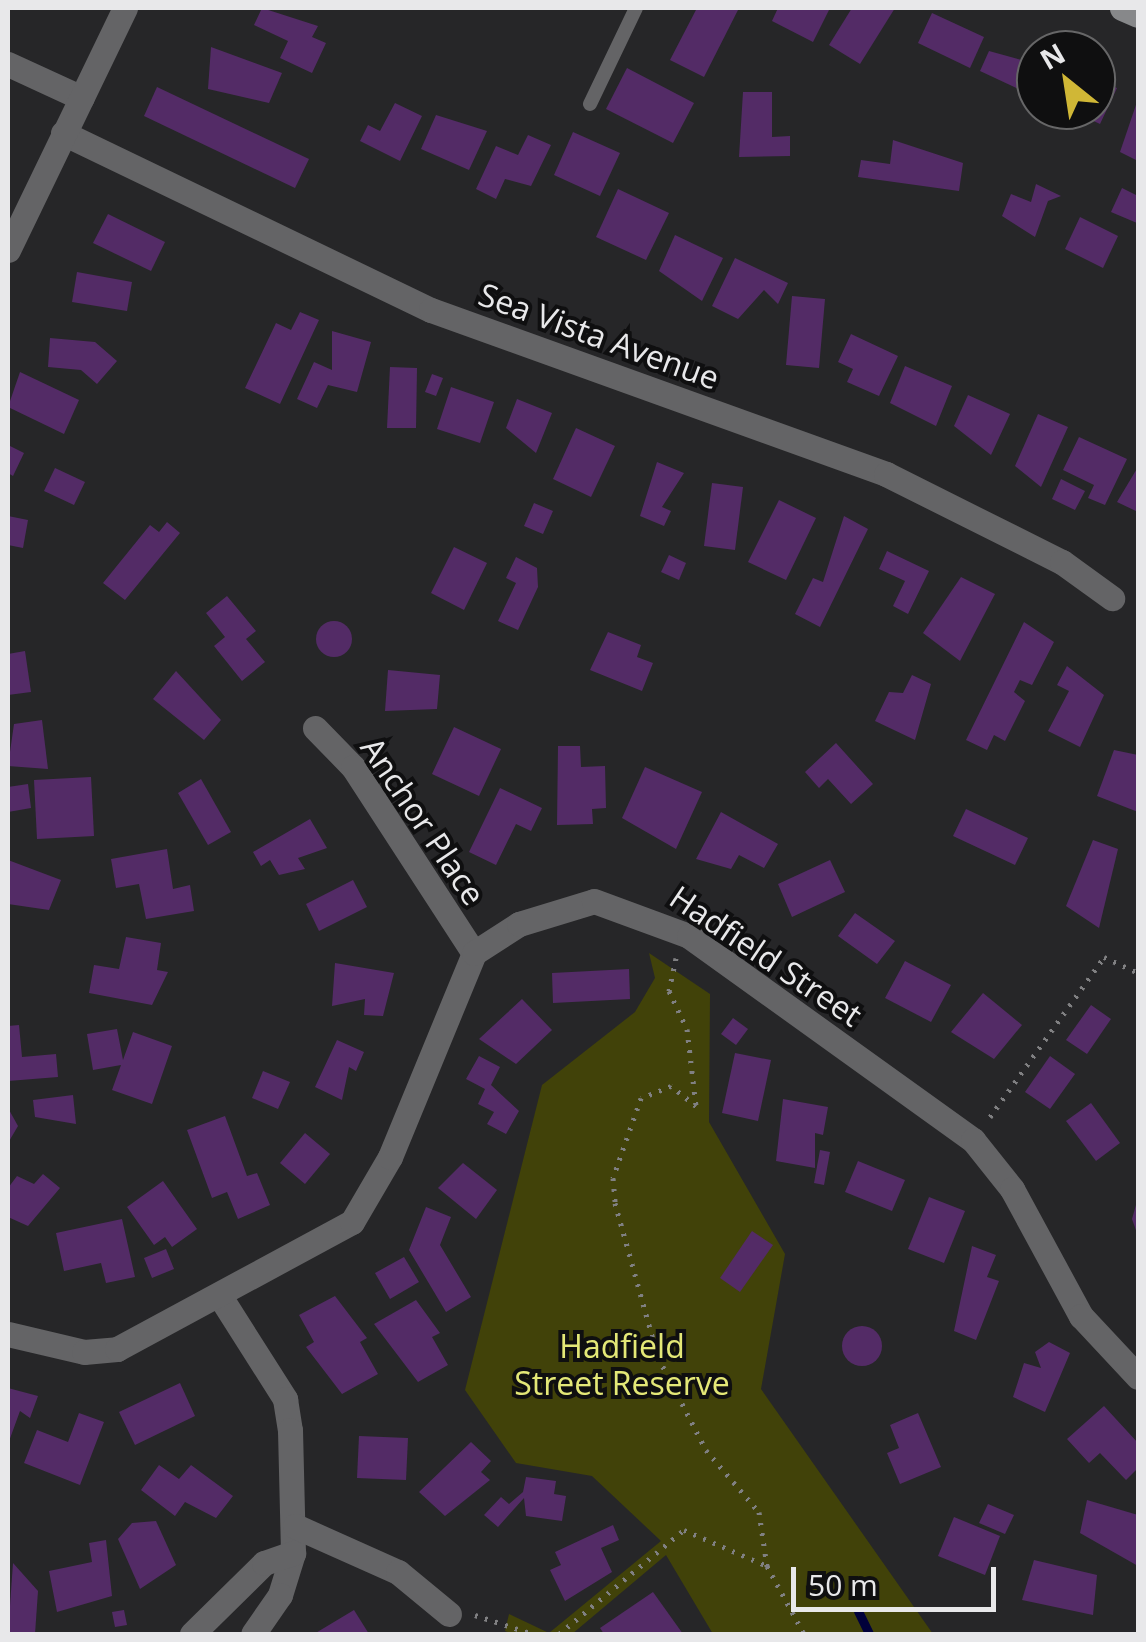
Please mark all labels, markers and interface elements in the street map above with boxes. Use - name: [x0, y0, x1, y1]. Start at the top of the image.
- north arrow: [1016, 30, 1116, 130]
- text: N: [1033, 34, 1071, 78]
- street label: Sea Vista Avenue: [474, 275, 724, 397]
- street label: Anchor Place: [353, 730, 493, 912]
- street label: Hadfield Street: [663, 878, 869, 1034]
- park label: Hadfield Street Reserve: [514, 1328, 730, 1403]
- scale bar: [796, 1547, 1001, 1609]
- text: 50 m: [808, 1564, 878, 1605]

